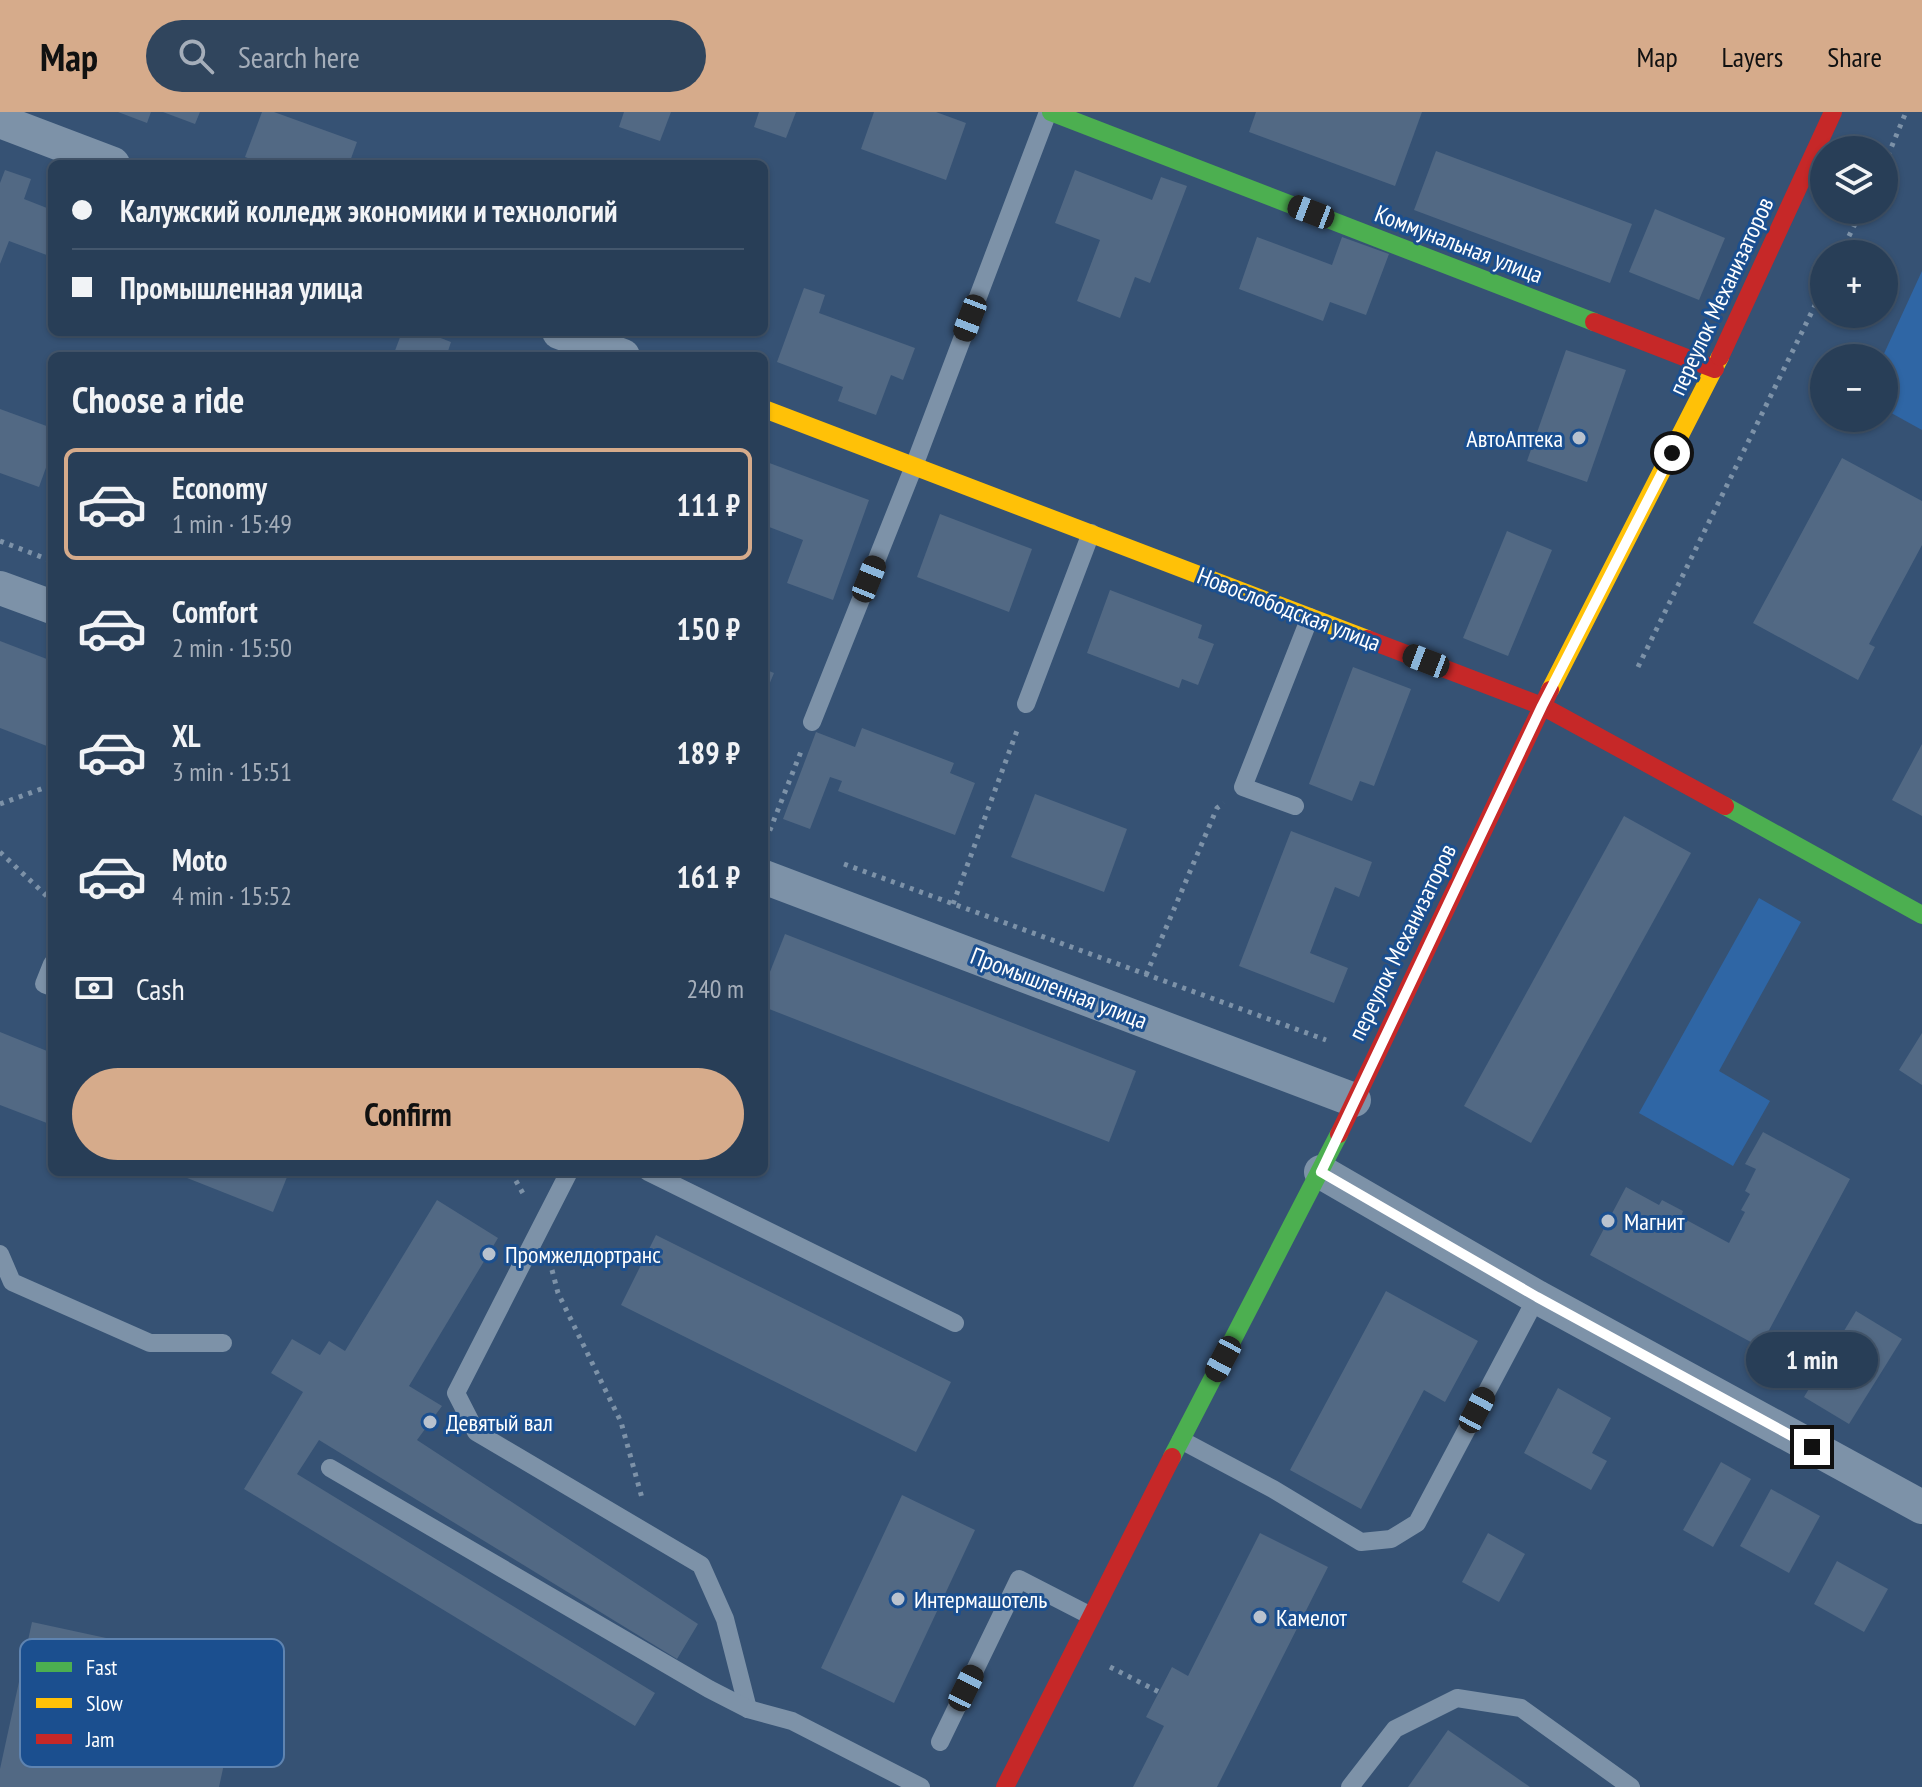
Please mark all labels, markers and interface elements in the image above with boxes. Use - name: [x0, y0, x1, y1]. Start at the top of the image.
- search box: [146, 20, 706, 92]
- text: Map: [40, 32, 98, 81]
- icon: search: [174, 34, 218, 78]
- text: Search here: [238, 37, 360, 76]
- text: Map: [1636, 38, 1678, 75]
- text: Layers: [1722, 38, 1783, 75]
- text: Share: [1827, 38, 1882, 75]
- map controls: [1810, 136, 1898, 432]
- button: layers: [1810, 136, 1898, 224]
- text: Калужский колледж экономики и технологий: [120, 191, 618, 230]
- car: [1284, 192, 1338, 232]
- street label: переулок Механизаторов: [1662, 192, 1780, 400]
- street label: Коммунальная улица: [1371, 198, 1547, 290]
- button: +: [1810, 240, 1898, 328]
- text: Промышленная улица: [120, 268, 363, 307]
- car: [950, 291, 990, 345]
- button: −: [1810, 344, 1898, 432]
- text: Choose a ride: [72, 376, 244, 423]
- place label: АвтоАптека: [1466, 423, 1563, 454]
- marker: АвтоАптека: [1570, 429, 1588, 447]
- route start: [1654, 435, 1690, 471]
- icon: car: [76, 468, 148, 540]
- text: Economy: [172, 468, 267, 507]
- text: 111 ₽: [676, 485, 740, 524]
- text: 1 min · 15:49: [172, 507, 292, 540]
- car: [849, 552, 889, 606]
- street label: Новослободская улица: [1193, 560, 1385, 658]
- icon: car: [76, 592, 148, 664]
- text: Comfort: [172, 592, 258, 631]
- text: 150 ₽: [676, 609, 740, 648]
- text: 2 min · 15:50: [172, 631, 292, 664]
- car: [1399, 641, 1453, 681]
- icon: car: [76, 716, 148, 788]
- text: XL: [172, 716, 201, 755]
- text: 189 ₽: [676, 733, 740, 772]
- text: 3 min · 15:51: [172, 755, 292, 788]
- street label: переулок Механизаторов: [1341, 839, 1463, 1045]
- icon: car: [76, 840, 148, 912]
- text: Moto: [172, 840, 227, 879]
- text: 161 ₽: [676, 857, 740, 896]
- text: 4 min · 15:52: [172, 879, 292, 912]
- street label: Промышленная улица: [966, 940, 1152, 1036]
- icon: cash: [72, 966, 116, 1010]
- text: Cash: [136, 969, 185, 1008]
- text: 240 m: [686, 972, 744, 1005]
- button: Confirm: [72, 1068, 744, 1160]
- place label: Магнит: [1624, 1206, 1685, 1237]
- marker: Магнит: [1599, 1212, 1617, 1230]
- place label: Промжелдортранс: [505, 1239, 661, 1270]
- marker: Промжелдортранс: [480, 1245, 498, 1263]
- callout: 1 min: [1746, 1331, 1878, 1387]
- car: [1201, 1332, 1245, 1386]
- text: 1 min: [1786, 1343, 1838, 1376]
- car: [1455, 1383, 1499, 1437]
- place label: Девятый вал: [446, 1407, 553, 1438]
- marker: Девятый вал: [421, 1413, 439, 1431]
- route end: [1794, 1429, 1830, 1465]
- place label: Интермашотель: [914, 1584, 1047, 1615]
- marker: Интермашотель: [889, 1590, 907, 1608]
- place label: Камелот: [1276, 1602, 1347, 1633]
- marker: Камелот: [1251, 1608, 1269, 1626]
- legend: [20, 1639, 284, 1767]
- text: Fast: [86, 1653, 117, 1681]
- car: [945, 1661, 987, 1715]
- text: Slow: [86, 1689, 123, 1717]
- text: Jam: [85, 1725, 114, 1753]

